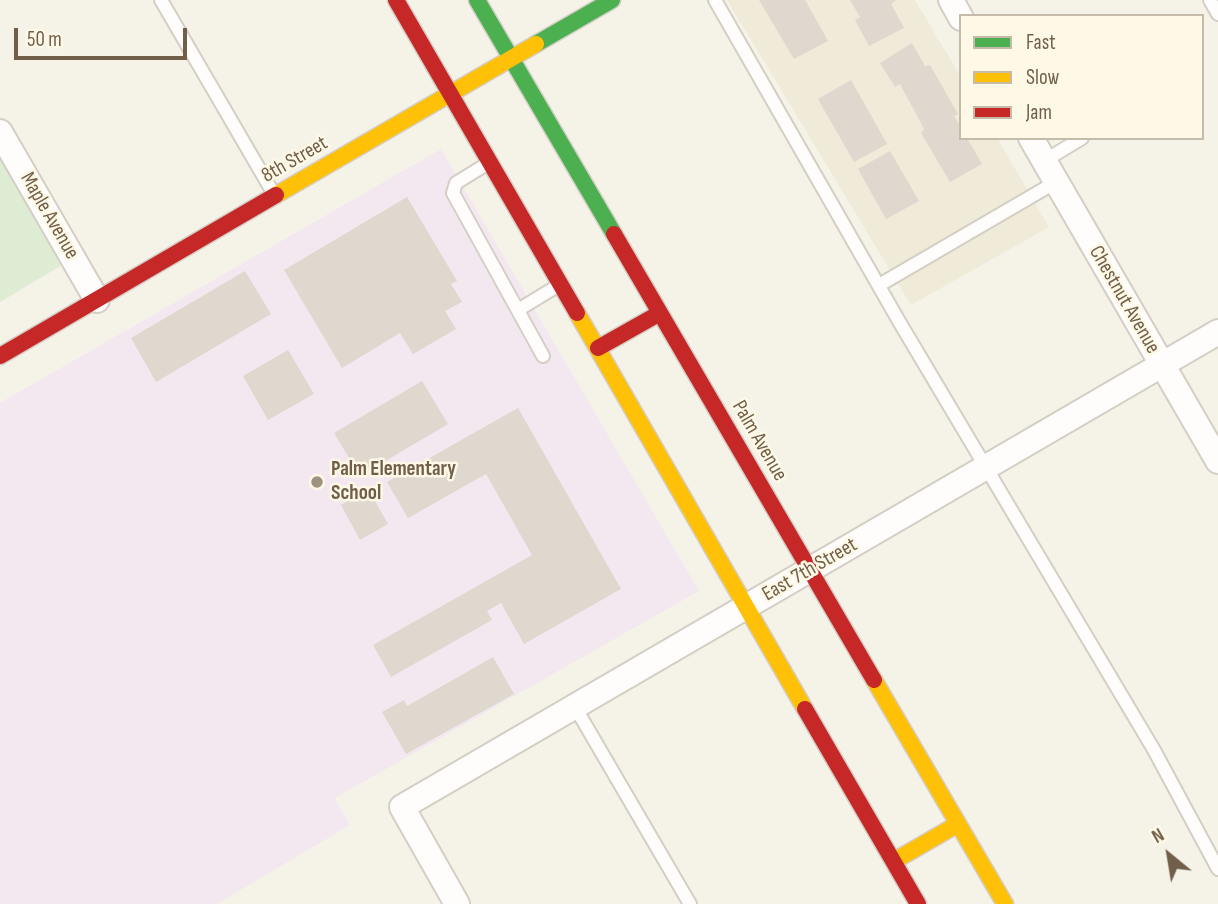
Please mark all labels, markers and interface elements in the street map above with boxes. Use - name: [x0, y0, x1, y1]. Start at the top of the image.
- scale bar: [18, 14, 191, 58]
- legend: [959, 14, 1204, 140]
- text: 50 m: [27, 27, 62, 52]
- text: Fast: [1026, 30, 1056, 55]
- text: Slow: [1026, 65, 1059, 90]
- text: Jam: [1026, 100, 1052, 125]
- street label: 8th Street: [257, 131, 333, 189]
- street label: Maple Avenue: [14, 168, 84, 264]
- street label: Chestnut Avenue: [1083, 242, 1165, 358]
- street label: Palm Avenue: [726, 396, 792, 486]
- place label: Palm Elementary School: [331, 457, 456, 507]
- marker: Palm Elementary School: [309, 474, 325, 490]
- street label: East 7th Street: [758, 533, 862, 607]
- north arrow: [1134, 820, 1204, 890]
- text: N: [1148, 824, 1168, 849]

